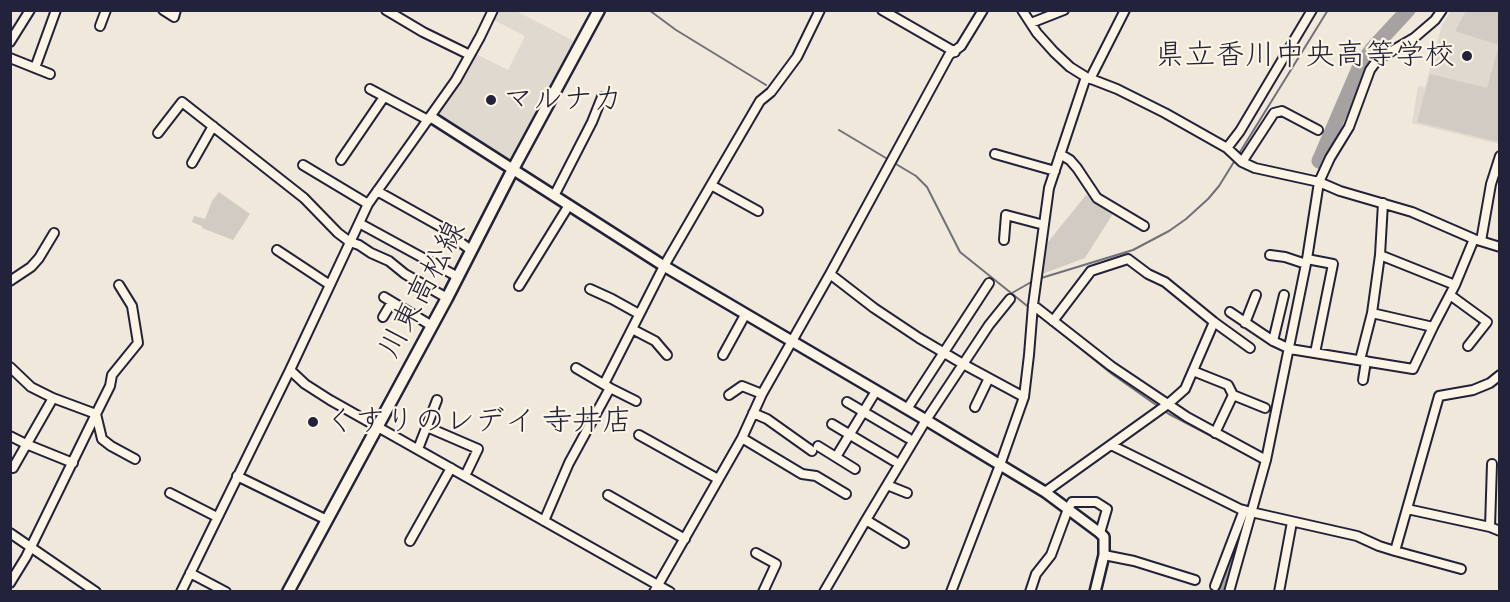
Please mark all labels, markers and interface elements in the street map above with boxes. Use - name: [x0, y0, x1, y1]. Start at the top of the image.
- place label: 県立香川中央高等学校: [1155, 38, 1455, 74]
- marker: 県立香川中央高等学校: [1460, 49, 1474, 63]
- place label: マルナカ: [503, 82, 623, 118]
- marker: マルナカ: [484, 93, 498, 107]
- street label: 川東高松線: [372, 215, 474, 365]
- place label: くすりのレデイ 寺井店: [325, 404, 632, 440]
- marker: くすりのレデイ 寺井店: [306, 415, 320, 429]

